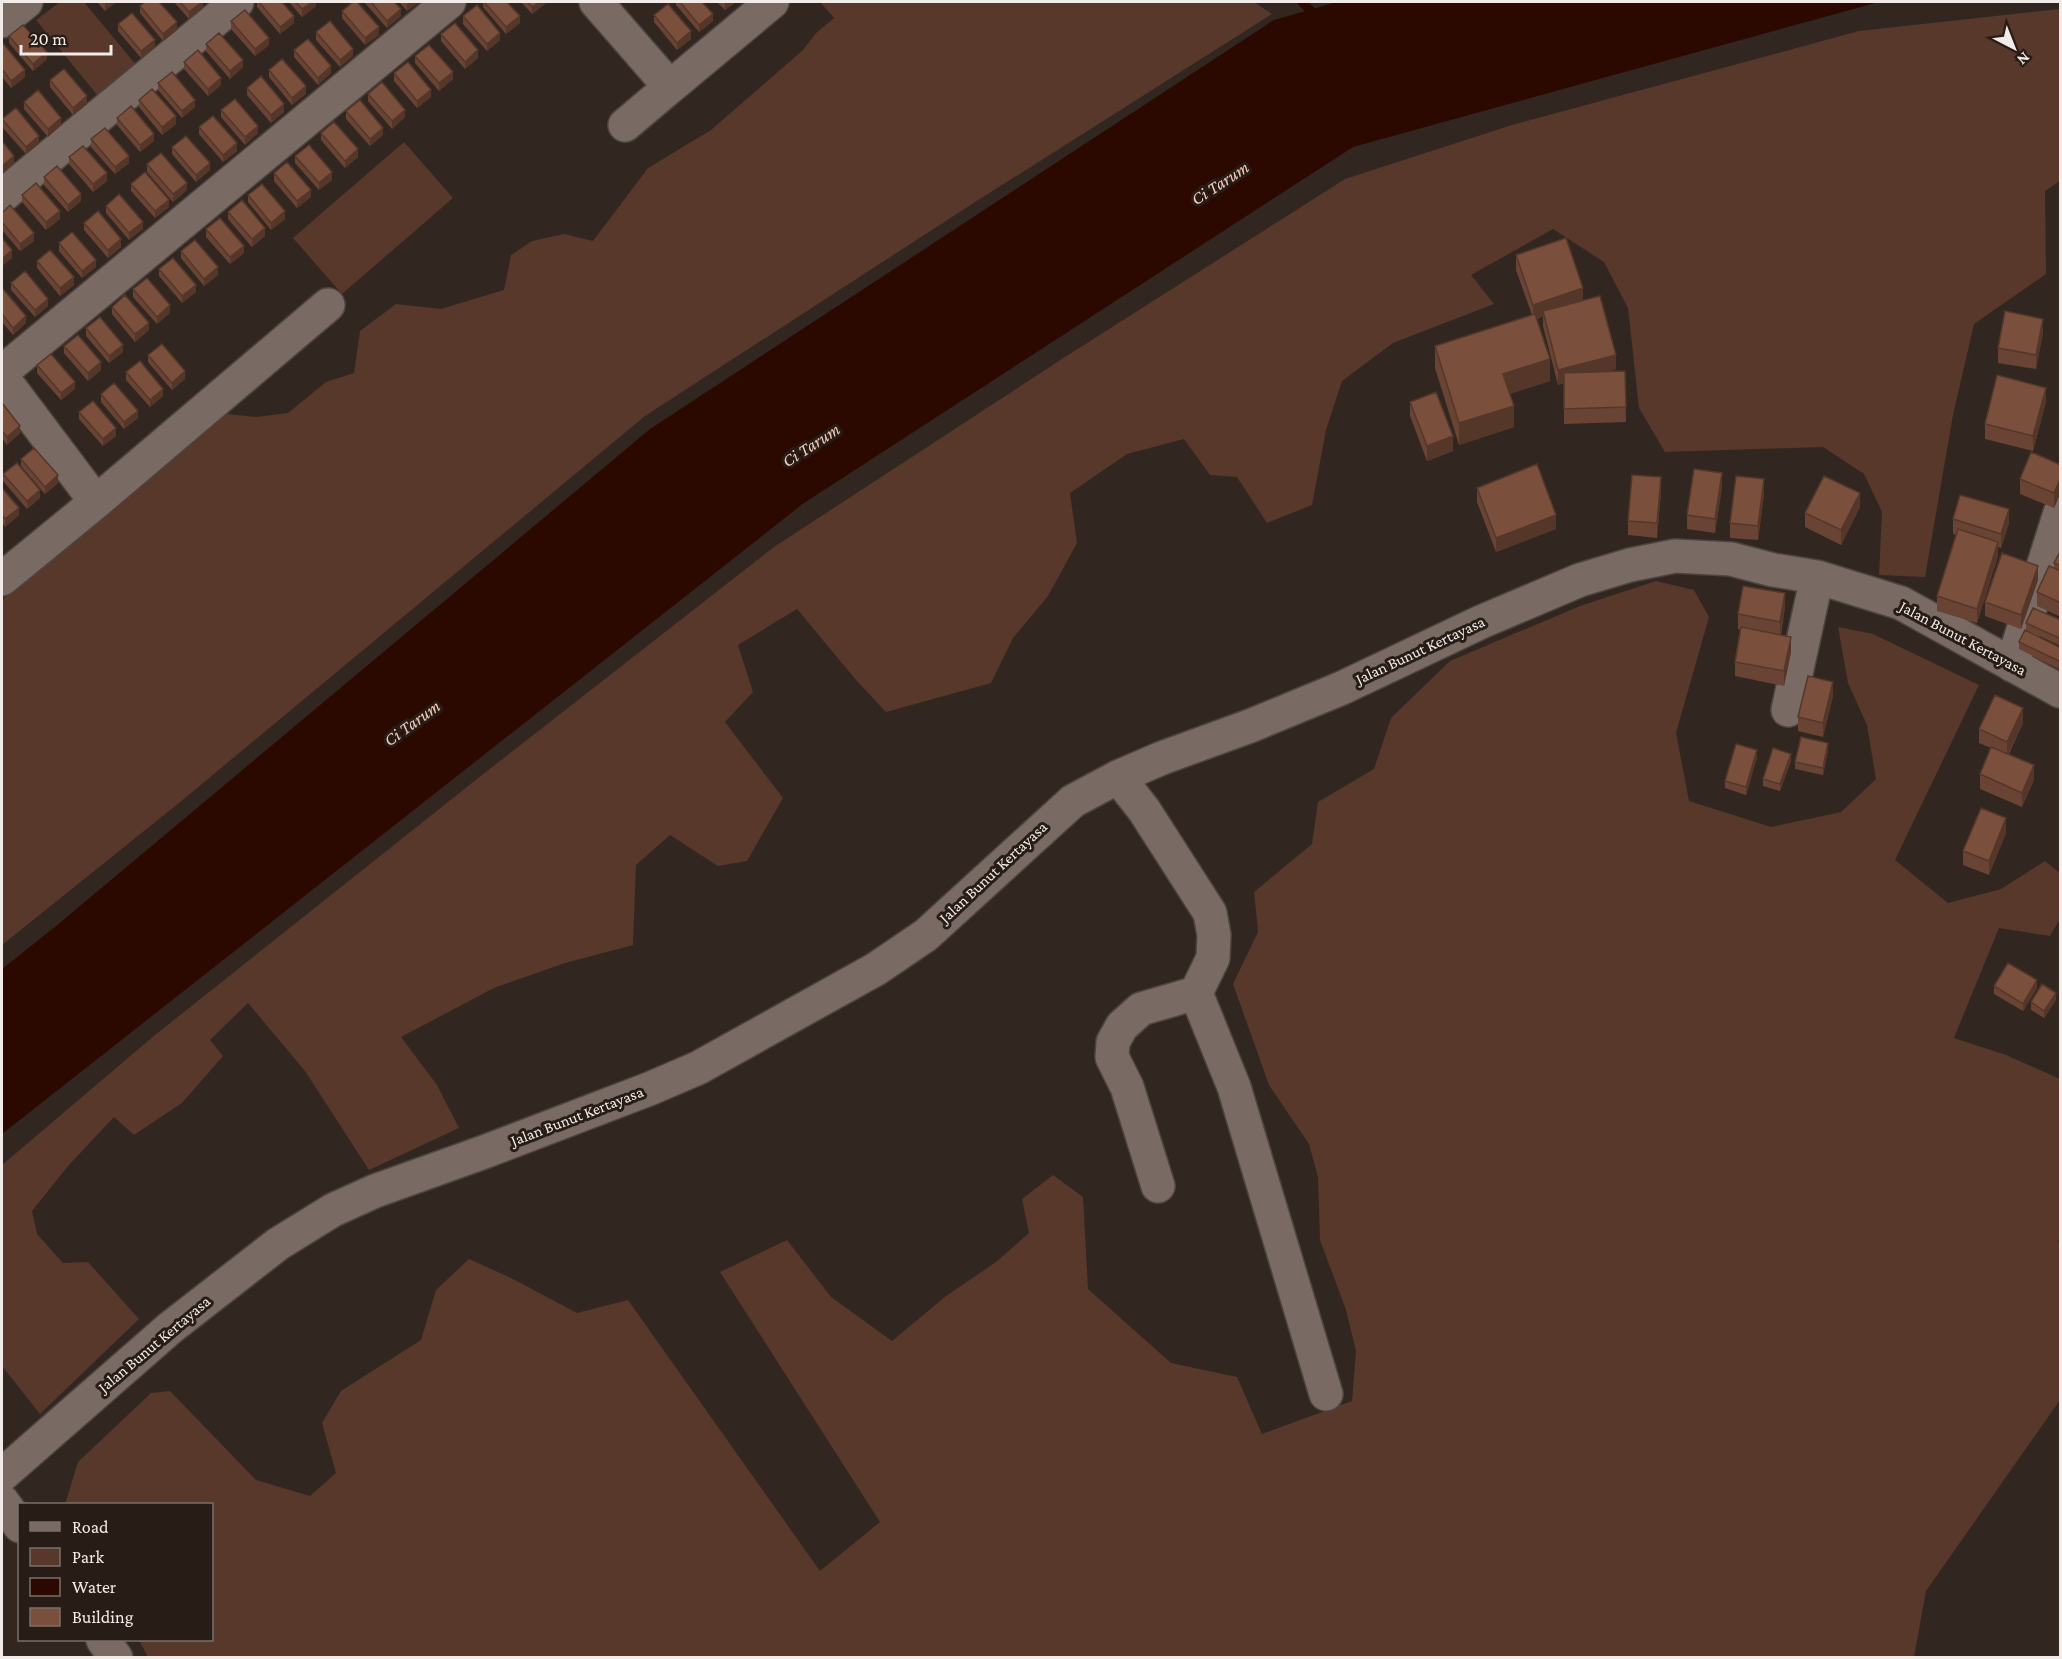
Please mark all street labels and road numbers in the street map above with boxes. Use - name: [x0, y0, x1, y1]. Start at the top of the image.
- street label: Jalan Bunut Kertayasa: [1895, 597, 2030, 680]
- street label: Jalan Bunut Kertayasa: [1351, 612, 1488, 689]
- street label: Jalan Bunut Kertayasa: [934, 817, 1051, 928]
- street label: Jalan Bunut Kertayasa: [506, 1083, 647, 1151]
- street label: Jalan Bunut Kertayasa: [93, 1292, 214, 1398]

